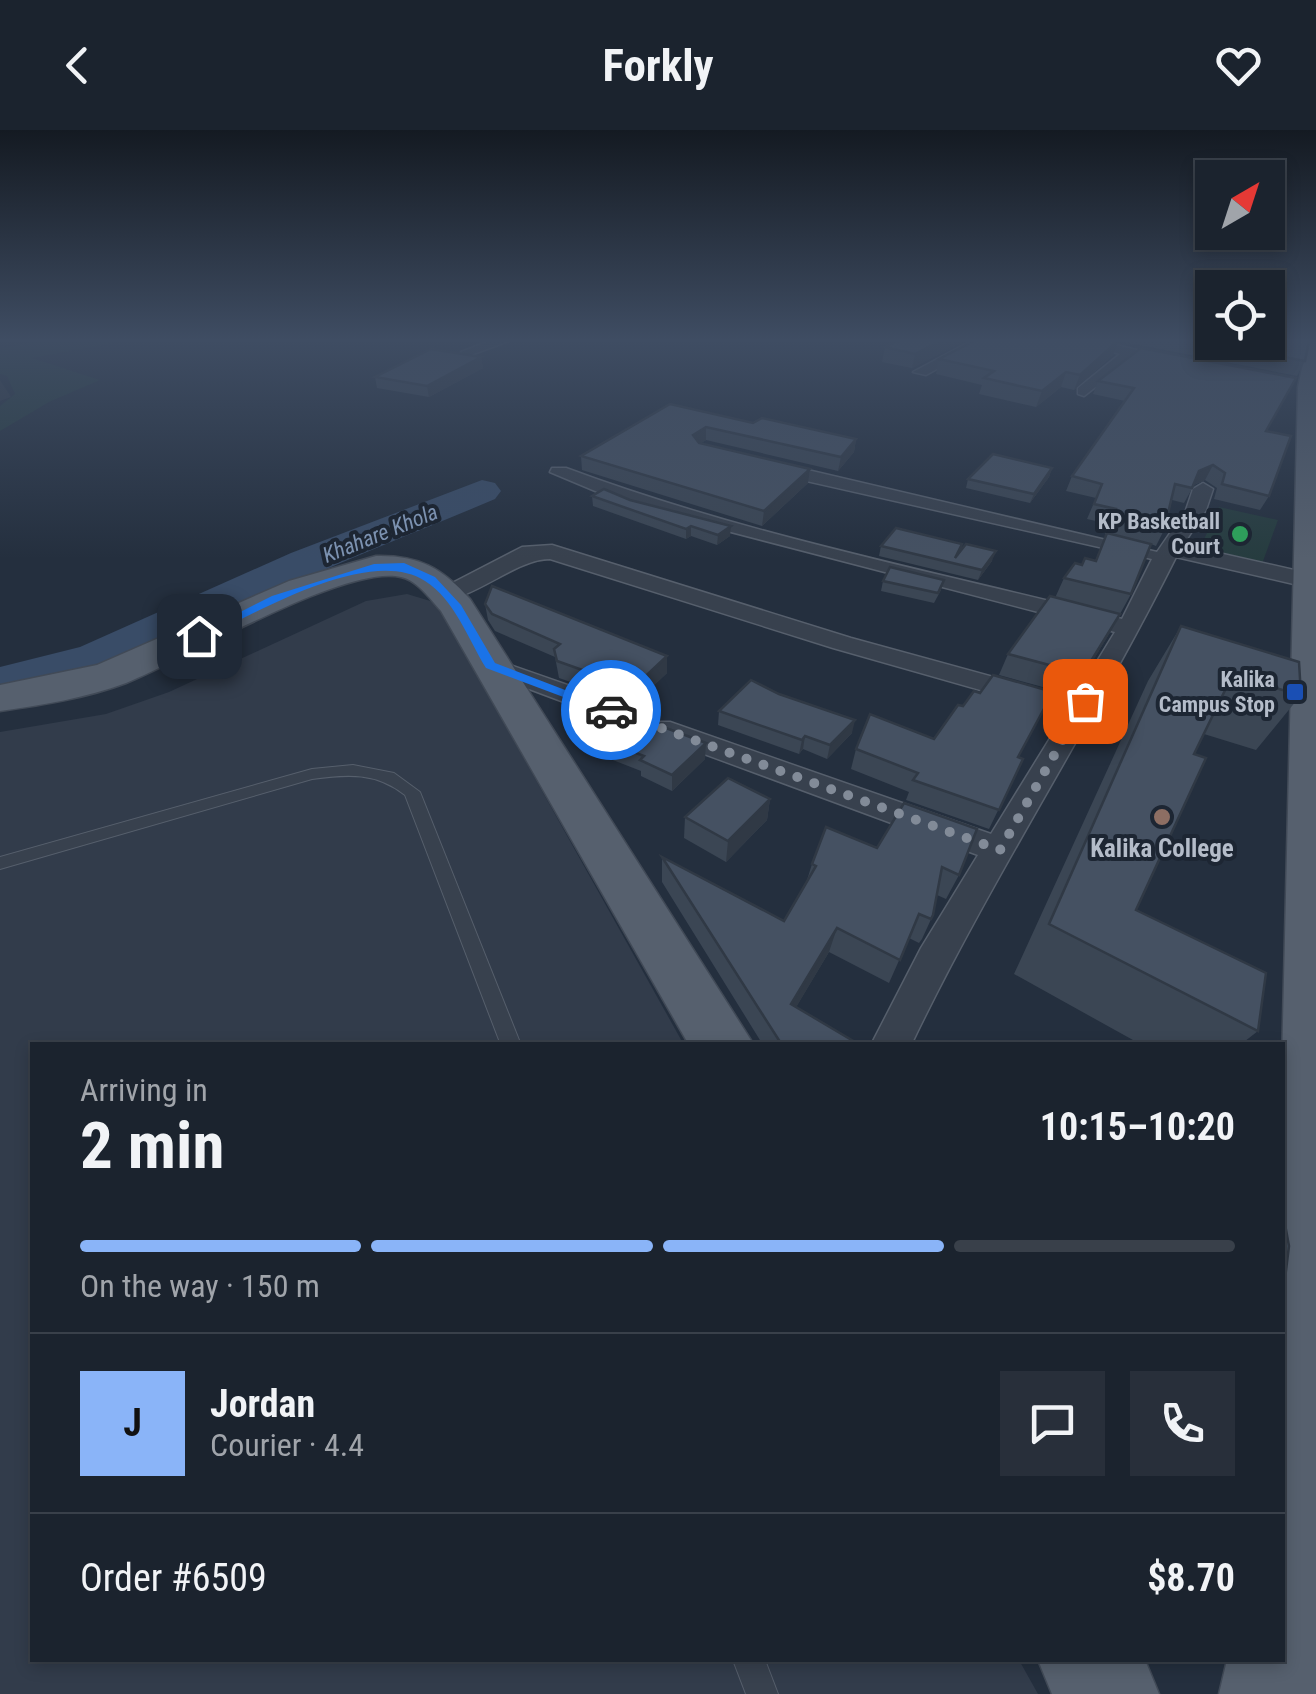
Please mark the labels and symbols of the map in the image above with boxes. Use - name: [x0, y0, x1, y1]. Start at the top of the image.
- north arrow: [1195, 160, 1285, 250]
- water label: Khahare Khola: [319, 499, 441, 568]
- place label: KP Basketball Court: [1098, 509, 1220, 559]
- marker: KP Basketball Court: [1229, 523, 1251, 545]
- pin: [157, 594, 242, 679]
- pin: [1043, 659, 1128, 744]
- courier: [561, 660, 661, 760]
- place label: Kalika Campus Stop: [1159, 667, 1275, 717]
- marker: Kalika Campus Stop: [1284, 681, 1306, 703]
- marker: Kalika College: [1151, 806, 1173, 828]
- place label: Kalika College: [1090, 834, 1234, 863]

